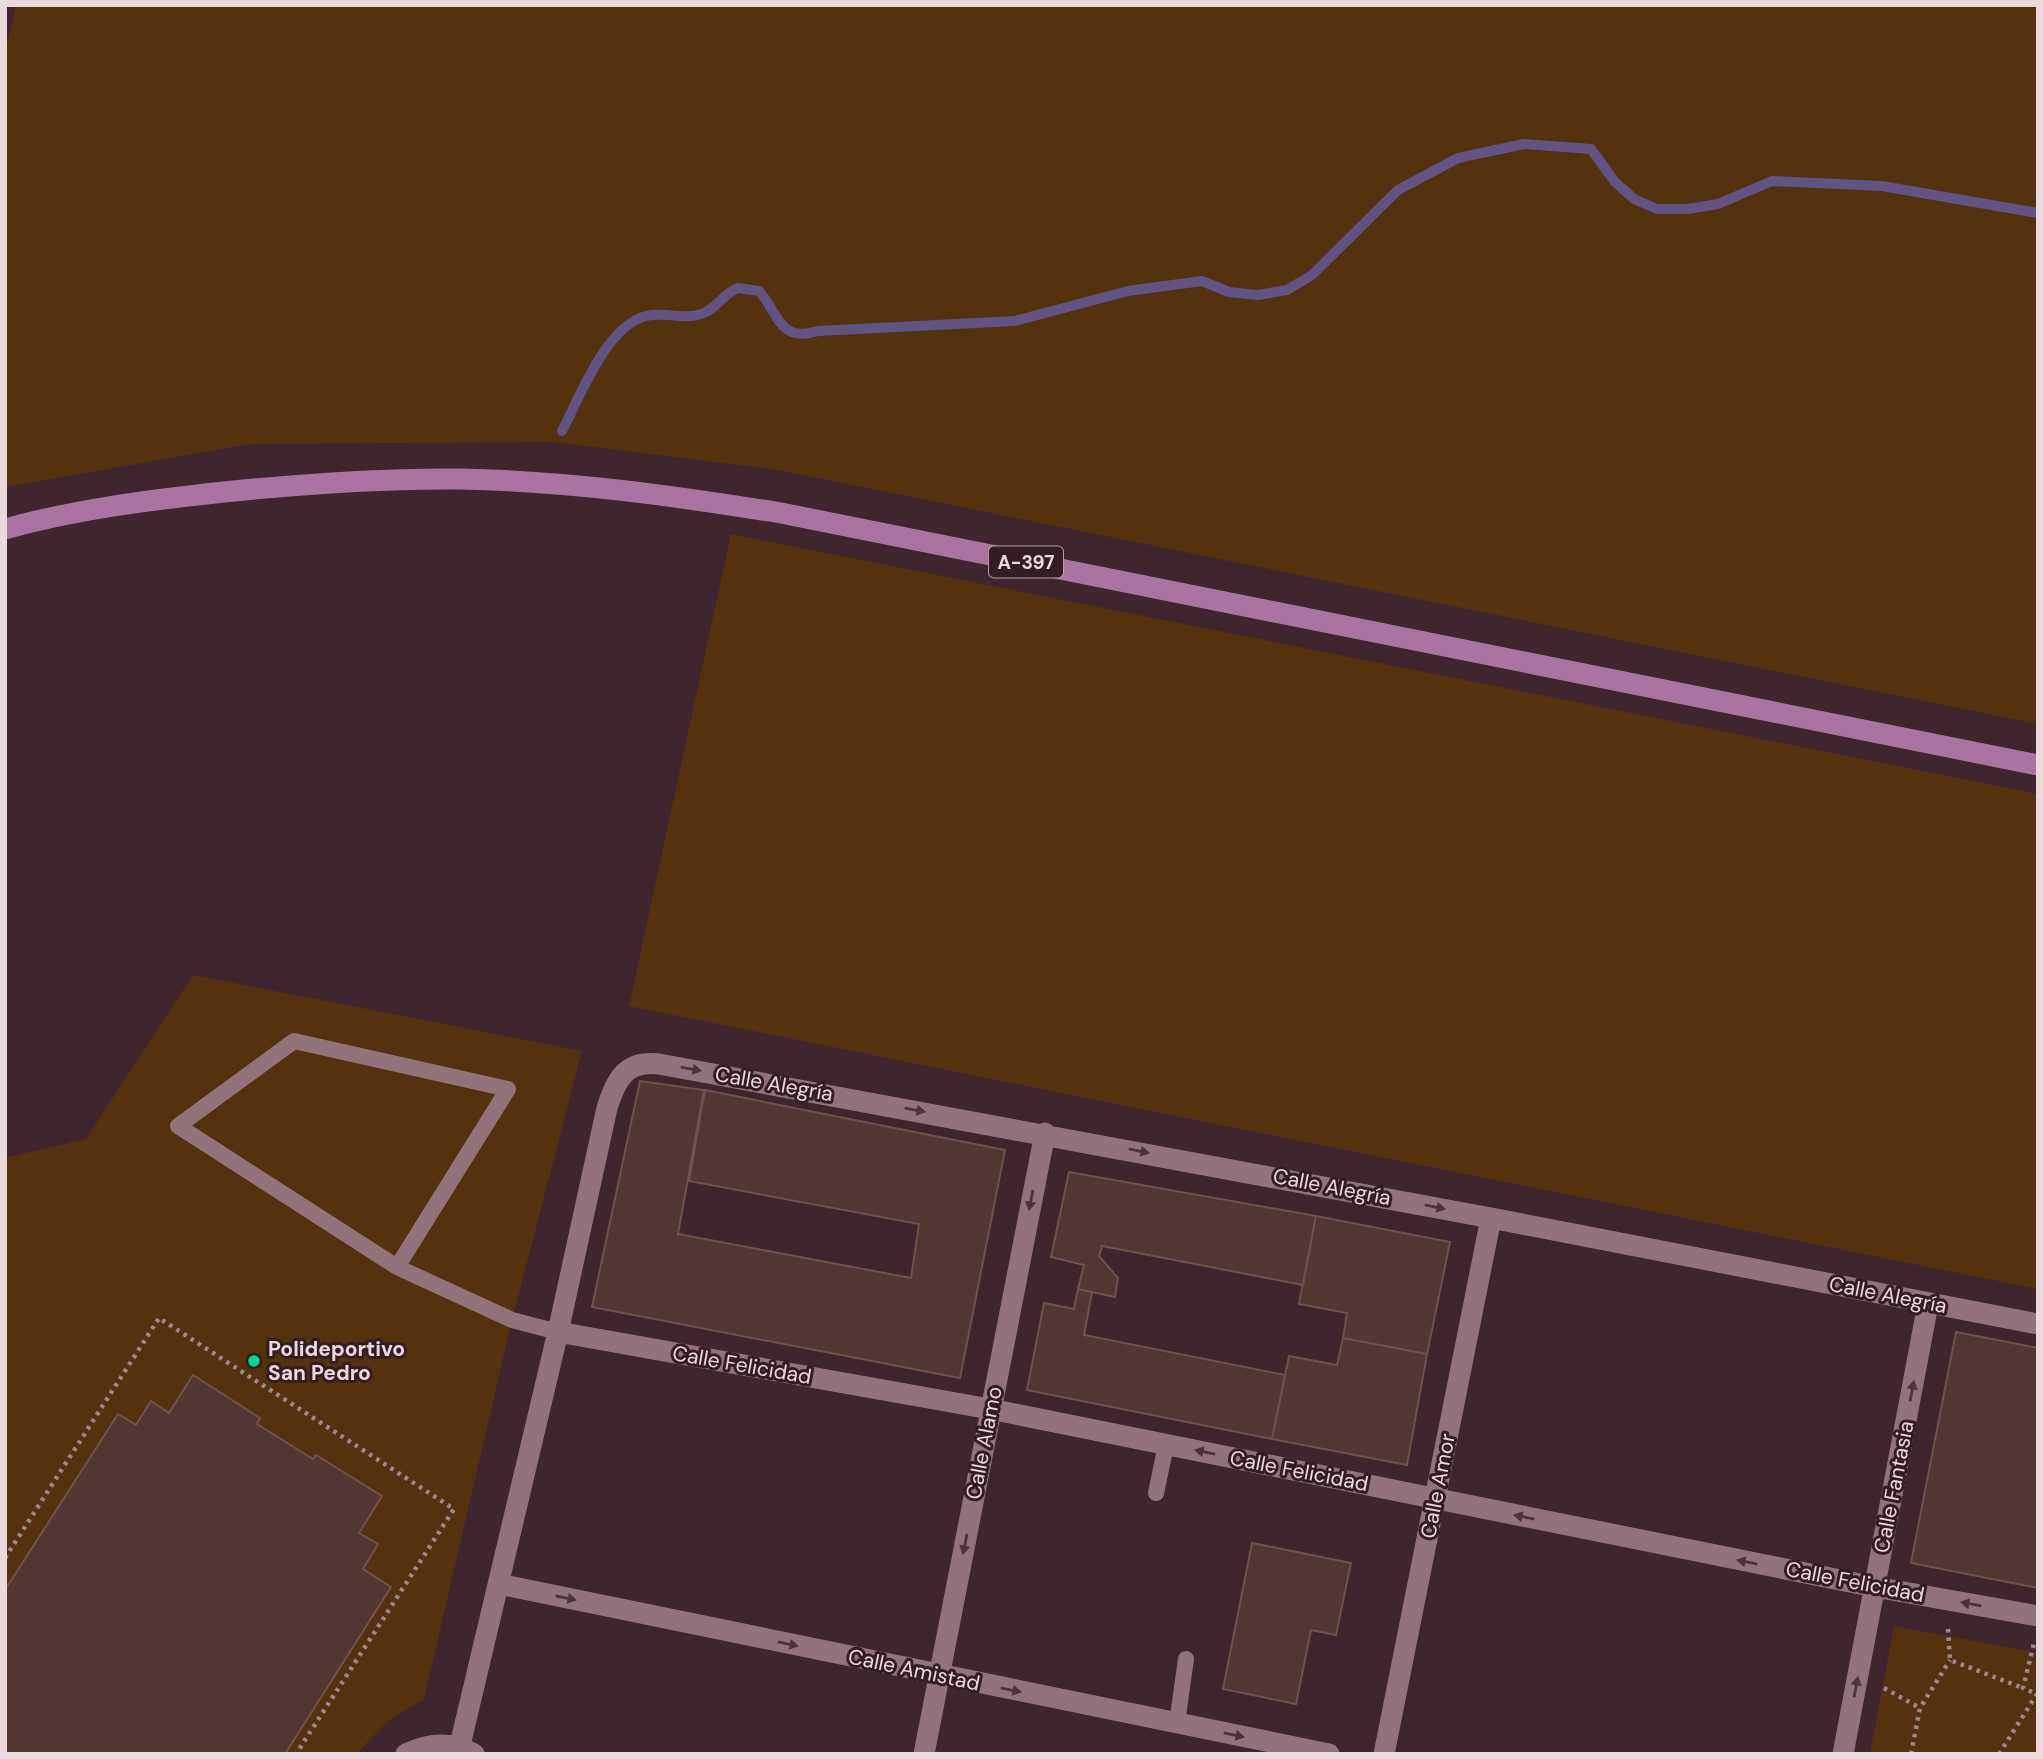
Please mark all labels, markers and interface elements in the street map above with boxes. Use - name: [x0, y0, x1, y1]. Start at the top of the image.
- road number: A-397: [989, 547, 1063, 578]
- street label: Calle Alegría: [713, 1060, 835, 1108]
- one-way arrow: [680, 1064, 702, 1075]
- one-way arrow: [904, 1105, 926, 1116]
- one-way arrow: [1128, 1146, 1150, 1157]
- street label: Calle Alegría: [1271, 1162, 1393, 1212]
- one-way arrow: [1026, 1189, 1037, 1211]
- one-way arrow: [1424, 1202, 1446, 1213]
- street label: Calle Alegría: [1827, 1270, 1949, 1320]
- place label: Polideportivo San Pedro: [268, 1335, 405, 1387]
- street label: Calle Felicidad: [670, 1339, 814, 1391]
- marker: Polideportivo San Pedro: [246, 1353, 262, 1369]
- one-way arrow: [1906, 1380, 1917, 1402]
- street label: Calle Alamo: [959, 1384, 1009, 1502]
- street label: Calle Fantasia: [1867, 1419, 1921, 1555]
- street label: Calle Amor: [1414, 1431, 1462, 1541]
- street label: Calle Felicidad: [1227, 1444, 1371, 1498]
- one-way arrow: [1194, 1447, 1216, 1458]
- one-way arrow: [1513, 1511, 1535, 1522]
- one-way arrow: [959, 1533, 970, 1555]
- street label: Calle Felicidad: [1783, 1555, 1927, 1609]
- one-way arrow: [1736, 1556, 1758, 1567]
- one-way arrow: [555, 1593, 577, 1604]
- one-way arrow: [1959, 1598, 1981, 1609]
- one-way arrow: [777, 1639, 799, 1650]
- street label: Calle Amistad: [846, 1642, 982, 1698]
- one-way arrow: [1850, 1676, 1861, 1698]
- one-way arrow: [1000, 1684, 1022, 1695]
- one-way arrow: [1223, 1729, 1245, 1740]

